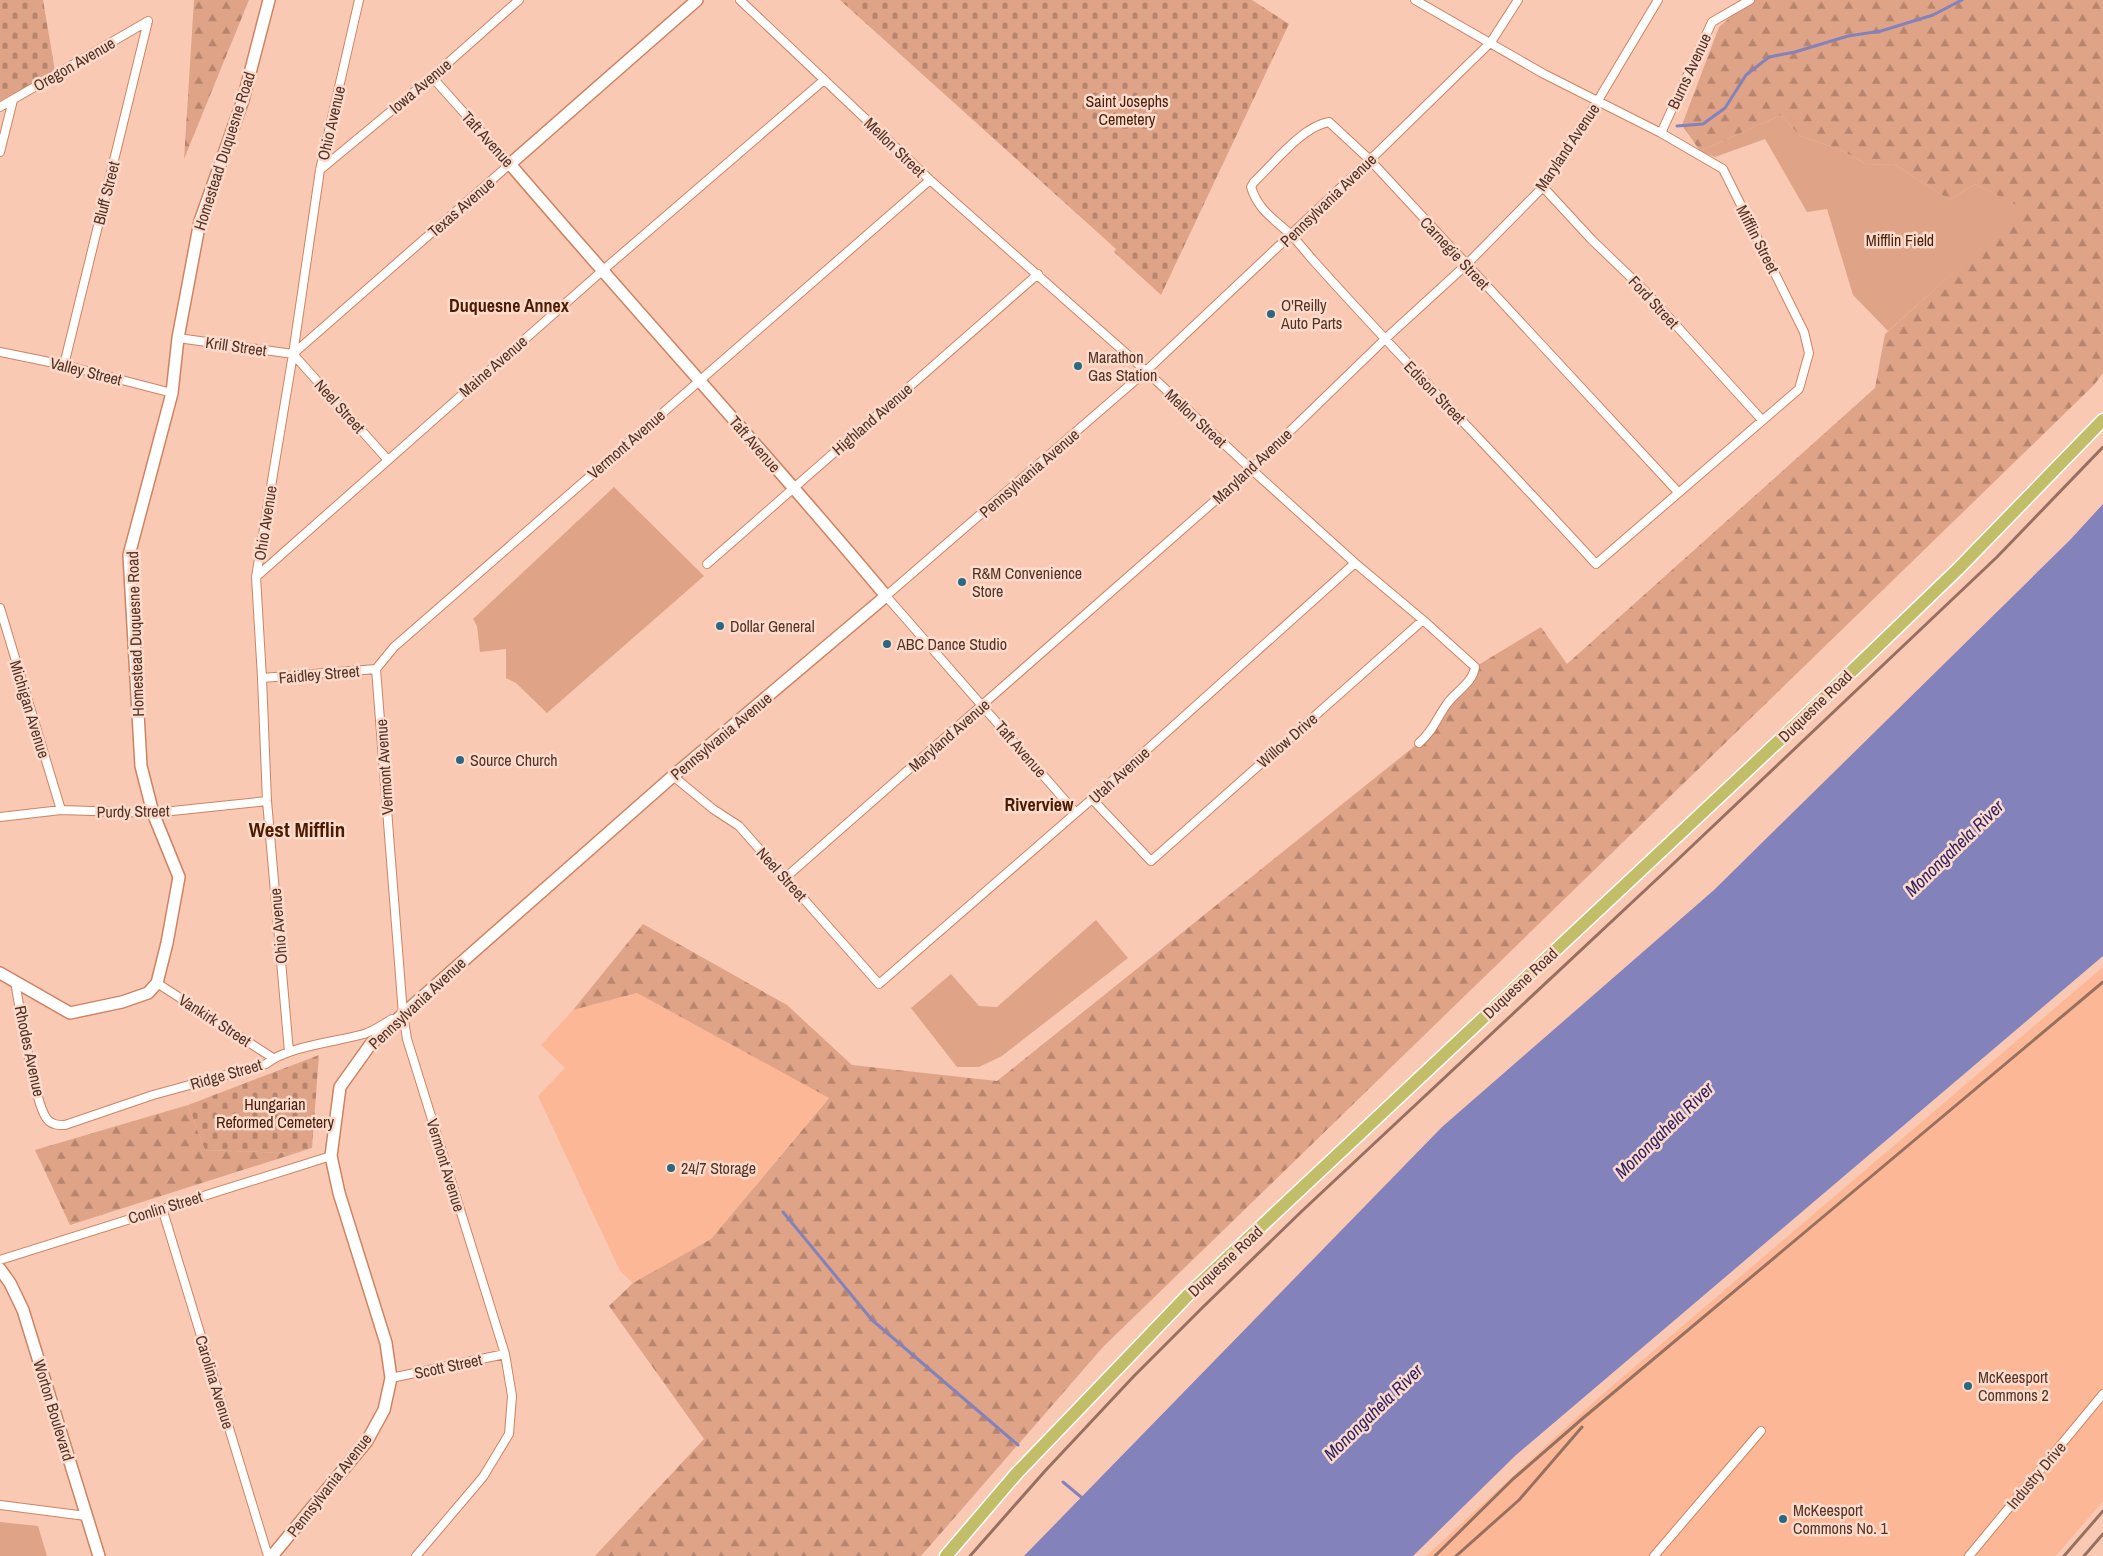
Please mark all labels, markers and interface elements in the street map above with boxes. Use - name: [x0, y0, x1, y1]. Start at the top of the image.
- street label: Burns Avenue: [1662, 29, 1716, 113]
- street label: Oregon Avenue: [29, 32, 119, 96]
- street label: Iowa Avenue: [384, 53, 456, 119]
- street label: Homestead Duquesne Road: [188, 69, 260, 233]
- street label: Ohio Avenue: [312, 84, 350, 162]
- park label: Saint Josephs Cemetery: [1085, 90, 1169, 130]
- street label: Maryland Avenue: [1530, 99, 1604, 195]
- street label: Taft Avenue: [457, 106, 519, 172]
- street label: Mellon Street: [860, 112, 931, 182]
- street label: Pennsylvania Avenue: [1275, 148, 1381, 252]
- street label: Bluff Street: [88, 159, 125, 227]
- street label: Texas Avenue: [423, 172, 499, 242]
- street label: Mifflin Street: [1731, 201, 1785, 277]
- street label: Carnegie Street: [1415, 212, 1495, 295]
- park label: Mifflin Field: [1866, 229, 1934, 251]
- street label: Ford Street: [1624, 271, 1684, 334]
- district label: Duquesne Annex: [449, 293, 570, 318]
- place label: O'Reilly Auto Parts: [1280, 294, 1342, 334]
- marker: O'Reilly Auto Parts: [1265, 308, 1277, 320]
- street label: Maine Avenue: [454, 330, 532, 402]
- street label: Krill Street: [204, 331, 268, 361]
- place label: Marathon Gas Station: [1088, 346, 1157, 386]
- street label: Valley Street: [48, 351, 125, 391]
- street label: Edison Street: [1399, 356, 1471, 428]
- marker: Marathon Gas Station: [1072, 360, 1084, 372]
- street label: Neel Street: [310, 374, 370, 438]
- street label: Highland Avenue: [827, 378, 917, 460]
- street label: Mellon Street: [1160, 384, 1232, 453]
- street label: Vermont Avenue: [583, 404, 669, 484]
- street label: Taft Avenue: [724, 411, 786, 477]
- street label: Pennsylvania Avenue: [974, 423, 1084, 523]
- street label: Maryland Avenue: [1208, 423, 1296, 509]
- street label: Ohio Avenue: [248, 484, 282, 562]
- street label: Homestead Duquesne Road: [121, 551, 149, 717]
- place label: R&M Convenience Store: [972, 562, 1082, 602]
- marker: R&M Convenience Store: [956, 576, 968, 588]
- place label: Dollar General: [730, 615, 815, 637]
- marker: Dollar General: [714, 620, 726, 632]
- place label: ABC Dance Studio: [896, 633, 1007, 655]
- marker: ABC Dance Studio: [881, 638, 893, 650]
- street label: Michigan Avenue: [5, 657, 55, 761]
- street label: Faidley Street: [278, 659, 361, 688]
- street label: Duquesne Road: [1773, 665, 1857, 747]
- street label: Pennsylvania Avenue: [666, 687, 776, 785]
- street label: Maryland Avenue: [904, 694, 994, 776]
- street label: Willow Drive: [1252, 708, 1322, 772]
- street label: Taft Avenue: [990, 716, 1052, 782]
- street label: Vermont Avenue: [370, 718, 398, 816]
- street label: Utah Avenue: [1084, 742, 1154, 808]
- place label: Source Church: [470, 749, 558, 771]
- marker: Source Church: [454, 754, 466, 766]
- district label: Riverview: [1005, 792, 1074, 817]
- water label: Monongahela River: [1899, 794, 2010, 902]
- street label: Purdy Street: [96, 799, 170, 823]
- district label: West Mifflin: [249, 815, 345, 844]
- street label: Neel Street: [752, 842, 812, 906]
- street label: Ohio Avenue: [264, 887, 292, 965]
- street label: Duquesne Road: [1478, 943, 1562, 1023]
- street label: Pennsylvania Avenue: [363, 952, 471, 1054]
- street label: Vankirk Street: [175, 988, 256, 1052]
- street label: Rhodes Avenue: [10, 1004, 50, 1098]
- street label: Ridge Street: [188, 1053, 265, 1095]
- water label: Monongahela River: [1609, 1076, 1720, 1184]
- park label: Hungarian Reformed Cemetery: [216, 1093, 334, 1133]
- street label: Vermont Avenue: [421, 1116, 471, 1214]
- place label: 24/7 Storage: [681, 1157, 756, 1179]
- marker: 24/7 Storage: [665, 1162, 677, 1174]
- street label: Conlin Street: [125, 1185, 205, 1229]
- street label: Duquesne Road: [1183, 1221, 1267, 1301]
- street label: Carolina Avenue: [190, 1333, 240, 1431]
- street label: Scott Street: [412, 1348, 484, 1384]
- street label: Worton Boulevard: [28, 1357, 80, 1463]
- water label: Monongahela River: [1318, 1358, 1429, 1466]
- place label: McKeesport Commons 2: [1978, 1366, 2049, 1406]
- marker: McKeesport Commons 2: [1962, 1380, 1974, 1392]
- street label: Pennsylvania Avenue: [282, 1429, 376, 1541]
- street label: Industry Drive: [2001, 1437, 2071, 1513]
- place label: McKeesport Commons No. 1: [1793, 1499, 1888, 1539]
- marker: McKeesport Commons No. 1: [1777, 1513, 1789, 1525]

